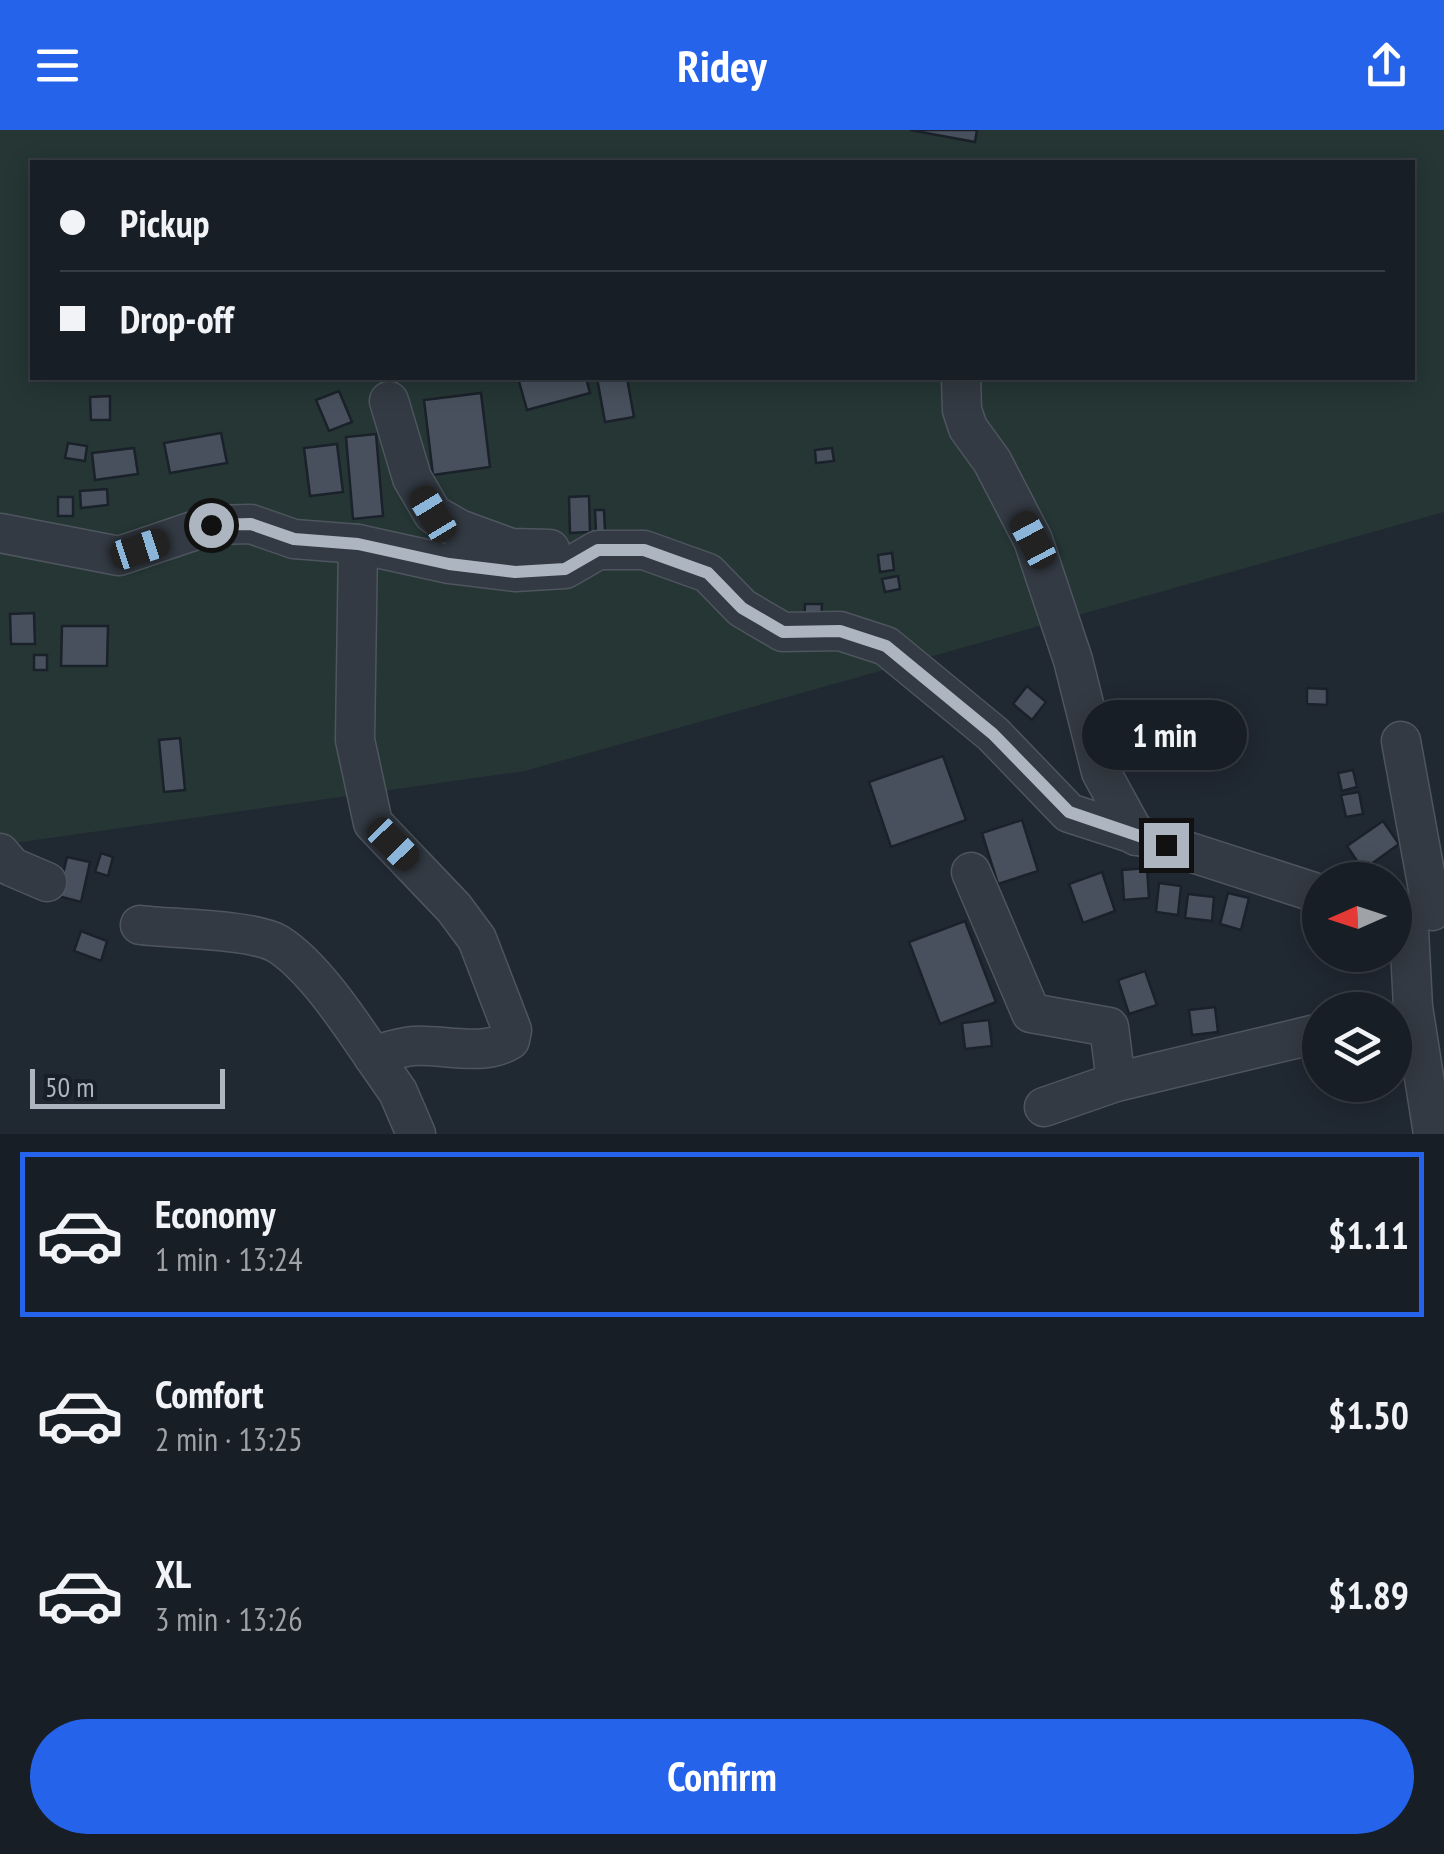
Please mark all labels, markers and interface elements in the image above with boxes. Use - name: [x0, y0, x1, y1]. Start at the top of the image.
- text: Ridey: [677, 36, 767, 94]
- icon: menu: [30, 38, 85, 93]
- icon: share: [1359, 38, 1414, 93]
- text: Pickup: [120, 198, 210, 247]
- text: Drop-off: [120, 294, 234, 343]
- car: [405, 481, 461, 547]
- route start: [189, 503, 234, 548]
- car: [1006, 506, 1060, 574]
- car: [107, 525, 173, 573]
- callout: 1 min: [1084, 700, 1248, 770]
- text: 1 min: [1132, 714, 1197, 756]
- car: [361, 812, 425, 876]
- route end: [1144, 823, 1189, 868]
- north arrow: [1302, 862, 1412, 972]
- map controls: [1302, 862, 1412, 1102]
- button: layers: [1302, 992, 1412, 1102]
- scale bar: [30, 1064, 225, 1108]
- text: 50 m: [45, 1068, 94, 1105]
- text: Economy: [155, 1189, 275, 1238]
- icon: car: [35, 1190, 125, 1280]
- text: $1.11: [1328, 1210, 1409, 1259]
- text: 1 min · 13:24: [155, 1238, 303, 1280]
- text: Comfort: [155, 1369, 264, 1418]
- icon: car: [35, 1370, 125, 1460]
- text: $1.50: [1328, 1390, 1409, 1439]
- text: 2 min · 13:25: [155, 1418, 303, 1460]
- text: XL: [155, 1549, 191, 1598]
- icon: car: [35, 1550, 125, 1640]
- text: $1.89: [1328, 1570, 1409, 1619]
- text: 3 min · 13:26: [155, 1598, 303, 1640]
- button: Confirm: [30, 1719, 1414, 1834]

